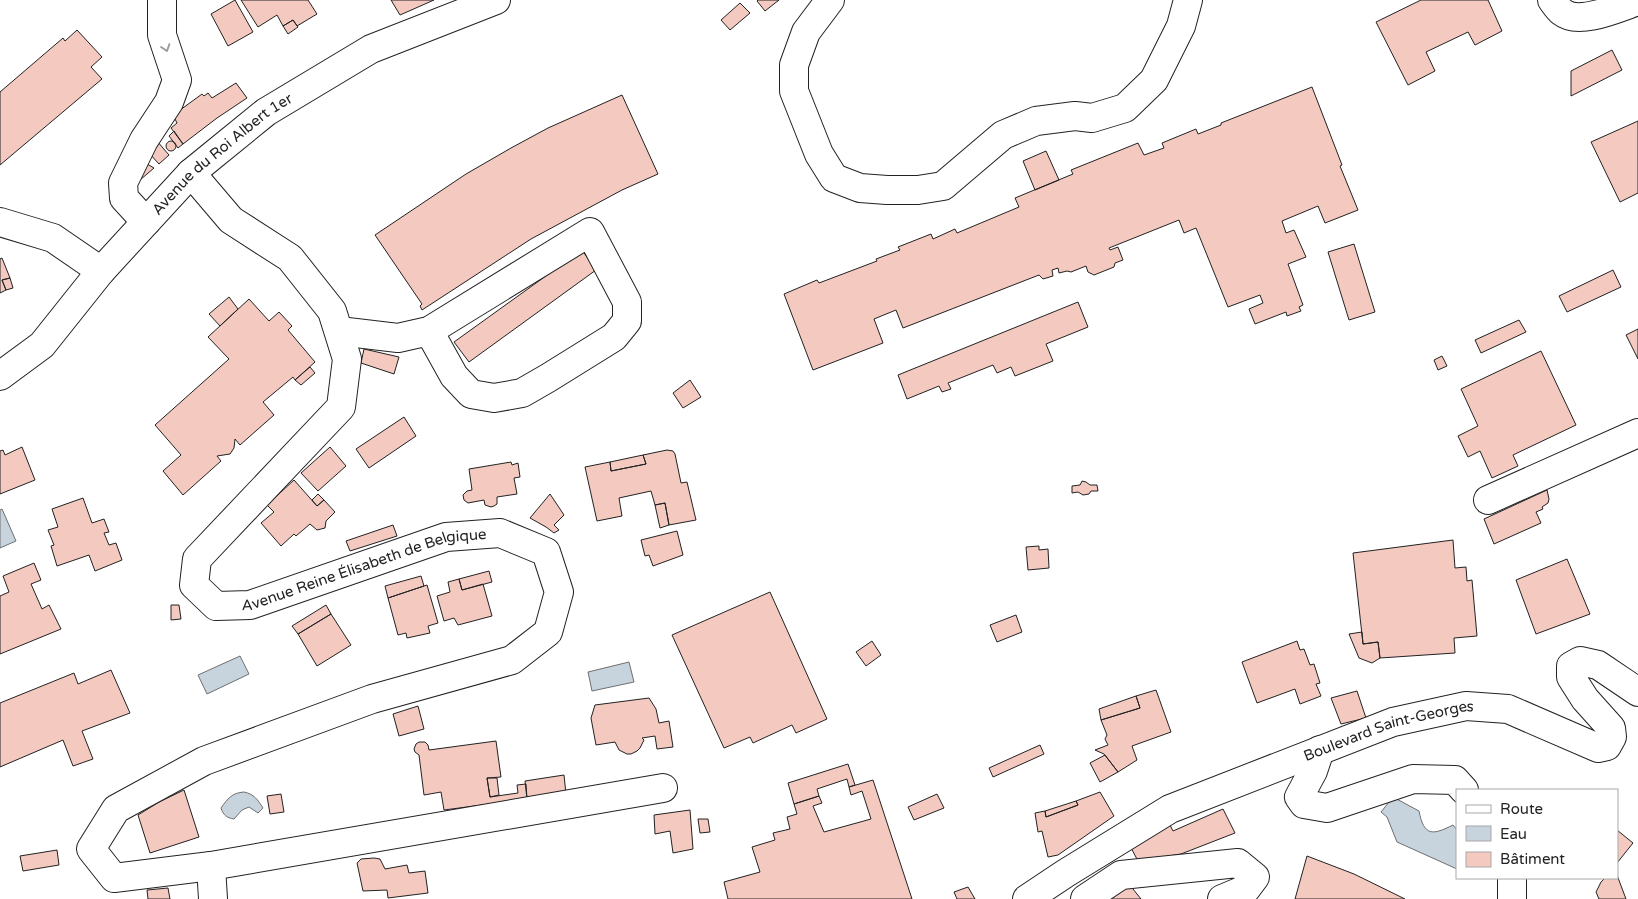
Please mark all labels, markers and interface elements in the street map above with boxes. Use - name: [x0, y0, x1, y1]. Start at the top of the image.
- one-way arrow: [161, 43, 171, 52]
- street label: Avenue du Roi Albert 1er: [148, 89, 296, 219]
- street label: Avenue Reine Élisabeth de Belgique: [241, 525, 487, 614]
- street label: Boulevard Saint-Georges: [1301, 697, 1475, 765]
- legend: [1456, 789, 1618, 879]
- text: Route: [1500, 800, 1543, 818]
- text: Eau: [1500, 825, 1527, 843]
- text: Bâtiment: [1500, 850, 1565, 868]

